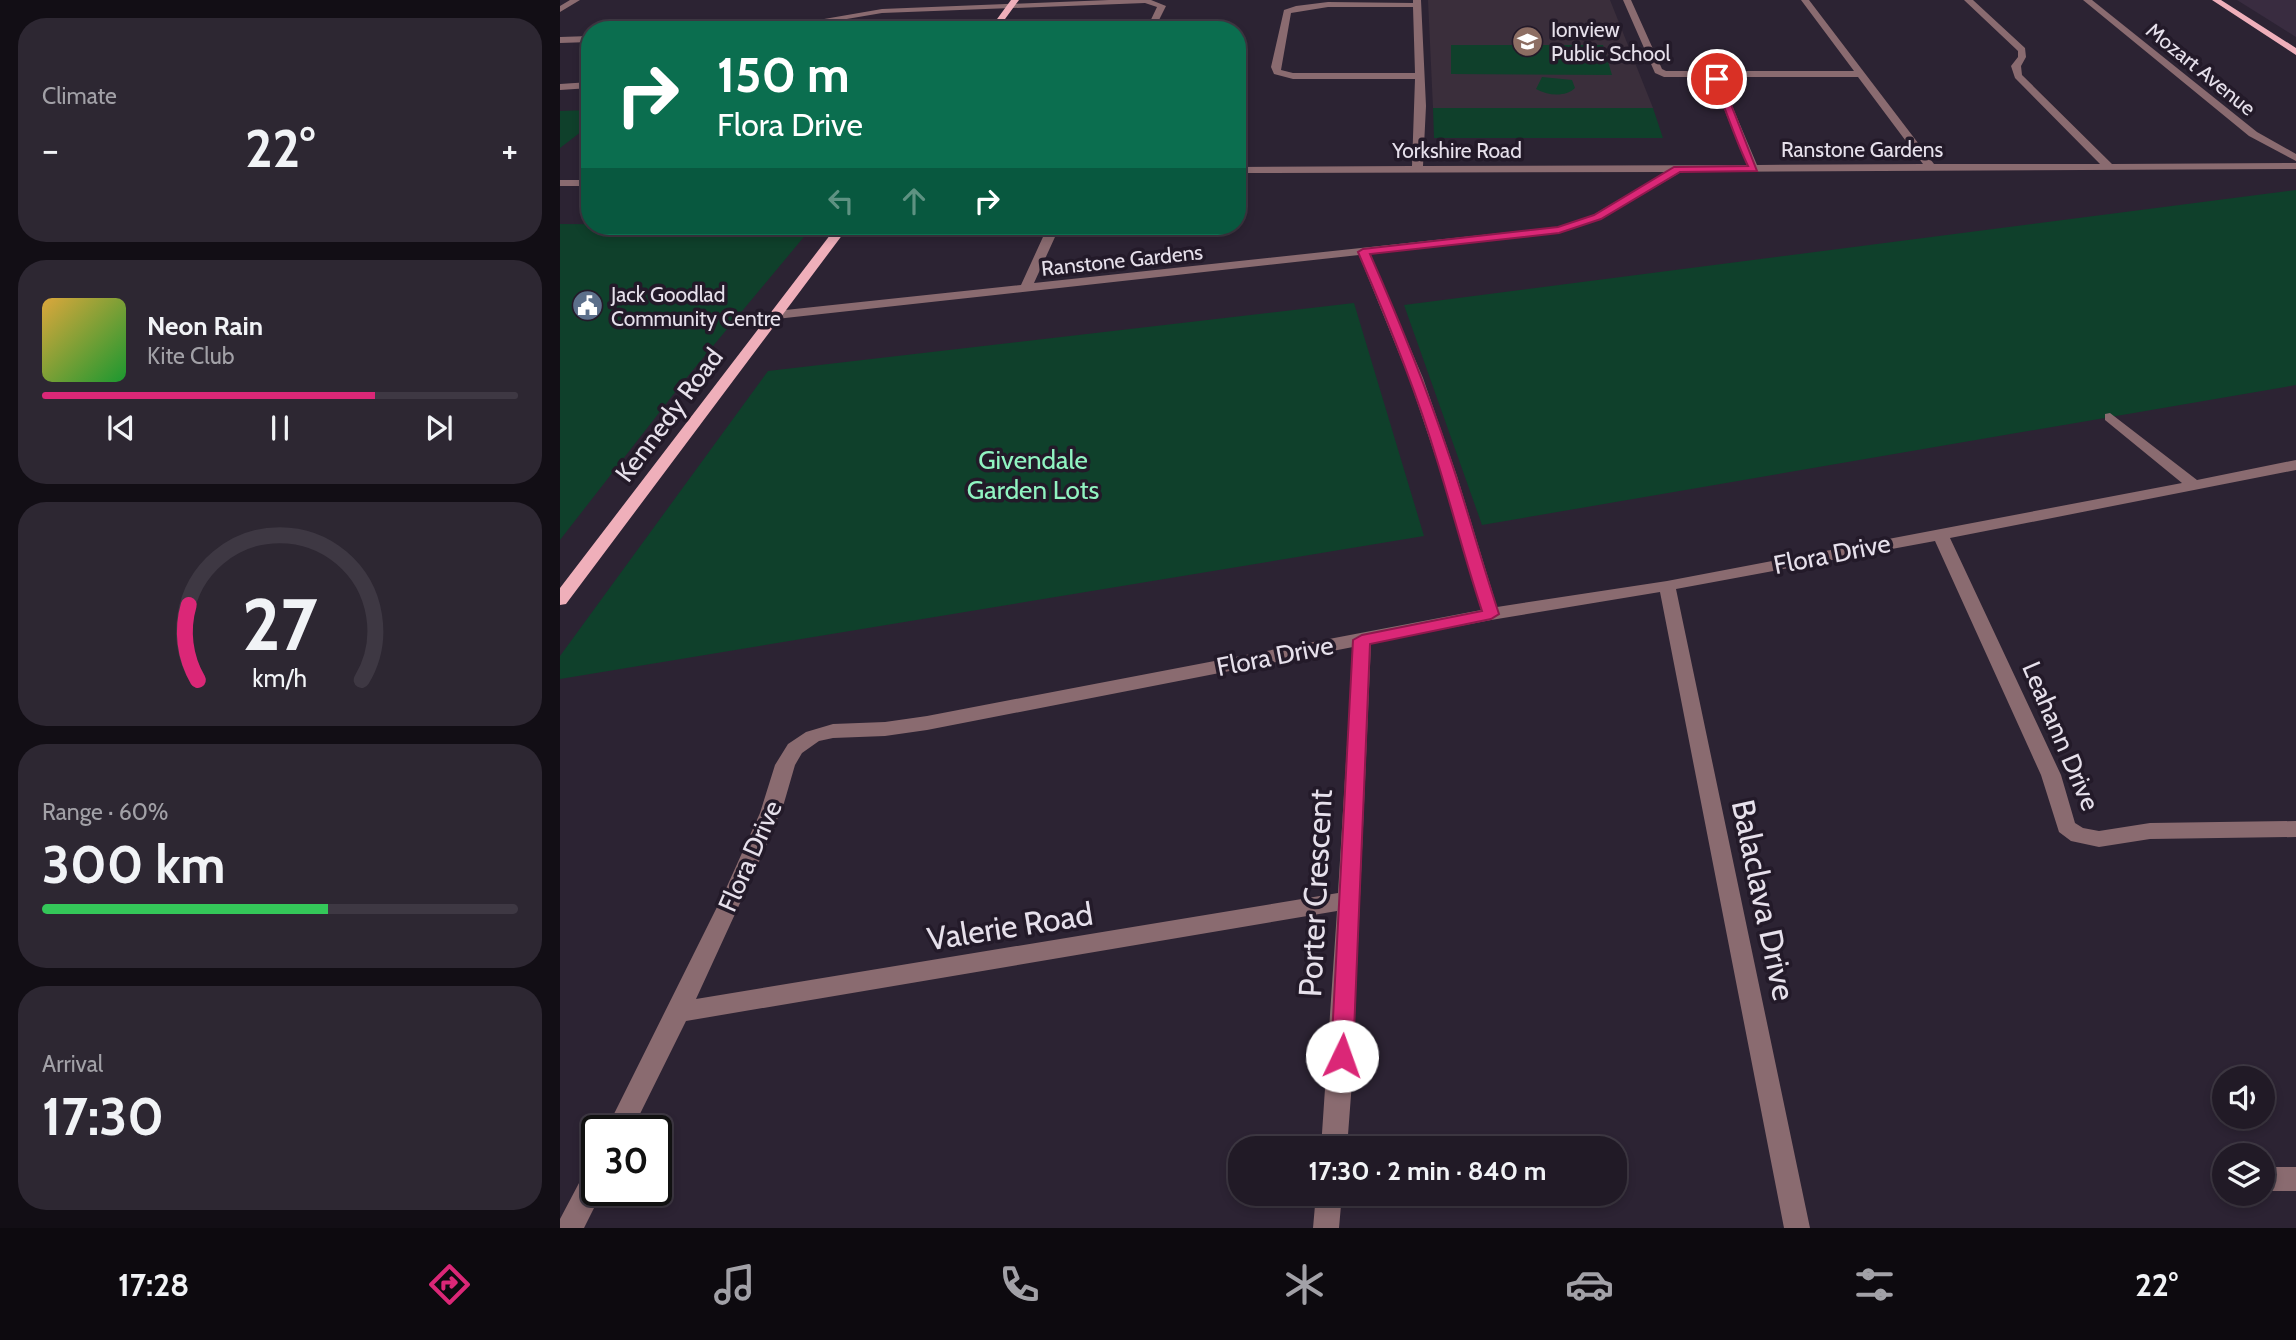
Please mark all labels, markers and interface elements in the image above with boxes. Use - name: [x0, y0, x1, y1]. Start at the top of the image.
- place label: Ionview Public School: [1551, 17, 1670, 66]
- street label: Mozart Avenue: [2141, 17, 2261, 121]
- school or university icon: Ionview Public School: [1511, 24, 1545, 58]
- text: 150 m: [717, 45, 850, 104]
- icon: right: [602, 49, 693, 140]
- pin: [1687, 49, 1747, 109]
- icon: arrive: [1698, 60, 1736, 98]
- text: Climate: [42, 82, 117, 110]
- text: Flora Drive: [717, 105, 863, 144]
- text: 22°: [245, 117, 315, 180]
- text: −: [42, 126, 59, 173]
- text: +: [501, 126, 518, 173]
- street label: Ranstone Gardens: [1781, 137, 1943, 162]
- street label: Yorkshire Road: [1391, 138, 1522, 163]
- icon: left: [822, 182, 860, 220]
- icon: ahead: [895, 182, 933, 220]
- icon: right: [968, 182, 1006, 220]
- street label: Ranstone Gardens: [1040, 239, 1204, 281]
- place label: Jack Goodlad Community Centre: [610, 282, 781, 331]
- public building icon: Jack Goodlad Community Centre: [571, 289, 605, 323]
- text: Neon Rain: [147, 310, 263, 342]
- text: Kite Club: [147, 342, 234, 370]
- street label: Kennedy Road: [608, 342, 730, 488]
- icon: previous: [102, 409, 140, 447]
- icon: pause: [261, 409, 299, 447]
- icon: next: [420, 409, 458, 447]
- park label: Givendale Garden Lots: [967, 444, 1099, 506]
- street label: Flora Drive: [1771, 527, 1893, 581]
- text: 27: [242, 580, 318, 668]
- street label: Flora Drive: [1214, 629, 1336, 683]
- street label: Leahann Drive: [2015, 657, 2107, 815]
- text: km/h: [253, 663, 307, 693]
- street label: Porter Crescent: [1290, 788, 1340, 998]
- street label: Flora Drive: [711, 795, 789, 917]
- street label: Balaclava Drive: [1724, 796, 1804, 1004]
- text: Range · 60%: [42, 798, 169, 826]
- text: 300 km: [42, 833, 226, 896]
- street label: Valerie Road: [924, 894, 1096, 958]
- position arrow: [1305, 1019, 1379, 1093]
- text: Arrival: [42, 1050, 103, 1078]
- map controls: [2212, 1066, 2275, 1206]
- button: sound: [2212, 1066, 2275, 1129]
- text: 17:30: [42, 1085, 164, 1148]
- speed limit sign: 30: [581, 1115, 672, 1206]
- button: layers: [2212, 1143, 2275, 1206]
- text: 17:30 · 2 min · 840 m: [1309, 1155, 1546, 1187]
- icon: directions: [425, 1260, 474, 1309]
- icon: music: [710, 1260, 759, 1309]
- icon: phone: [995, 1260, 1044, 1309]
- icon: climate: [1280, 1260, 1329, 1309]
- icon: car: [1565, 1260, 1614, 1309]
- icon: filters: [1850, 1260, 1899, 1309]
- text: 17:28: [118, 1265, 189, 1304]
- text: 22°: [2135, 1265, 2178, 1304]

